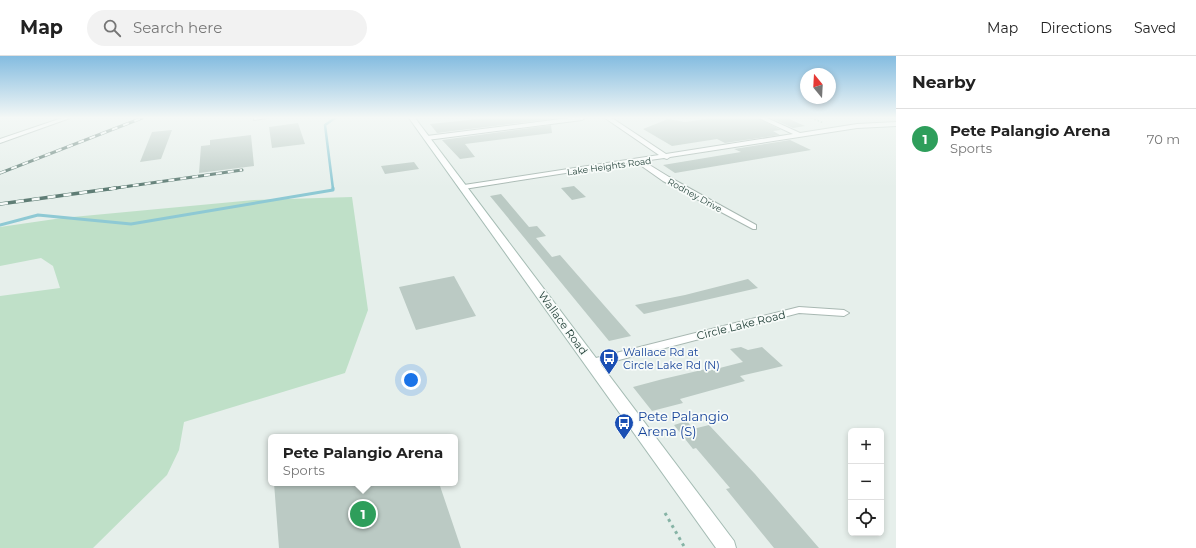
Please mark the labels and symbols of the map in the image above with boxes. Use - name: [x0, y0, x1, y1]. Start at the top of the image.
- north arrow: [800, 68, 836, 104]
- street label: Lake Heights Road: [566, 155, 652, 177]
- street label: Rodney Drive: [666, 176, 725, 215]
- street label: Wallace Road: [535, 289, 591, 357]
- street label: Circle Lake Road: [695, 307, 787, 343]
- place label: Wallace Rd at Circle Lake Rd (N): [623, 345, 720, 372]
- bus stop icon: Wallace Rd at Circle Lake Rd (N): [598, 347, 620, 375]
- your location: [401, 370, 421, 390]
- place label: Pete Palangio Arena (S): [638, 408, 729, 439]
- bus stop icon: Pete Palangio Arena (S): [613, 412, 635, 440]
- pin: 1: [350, 499, 376, 529]

